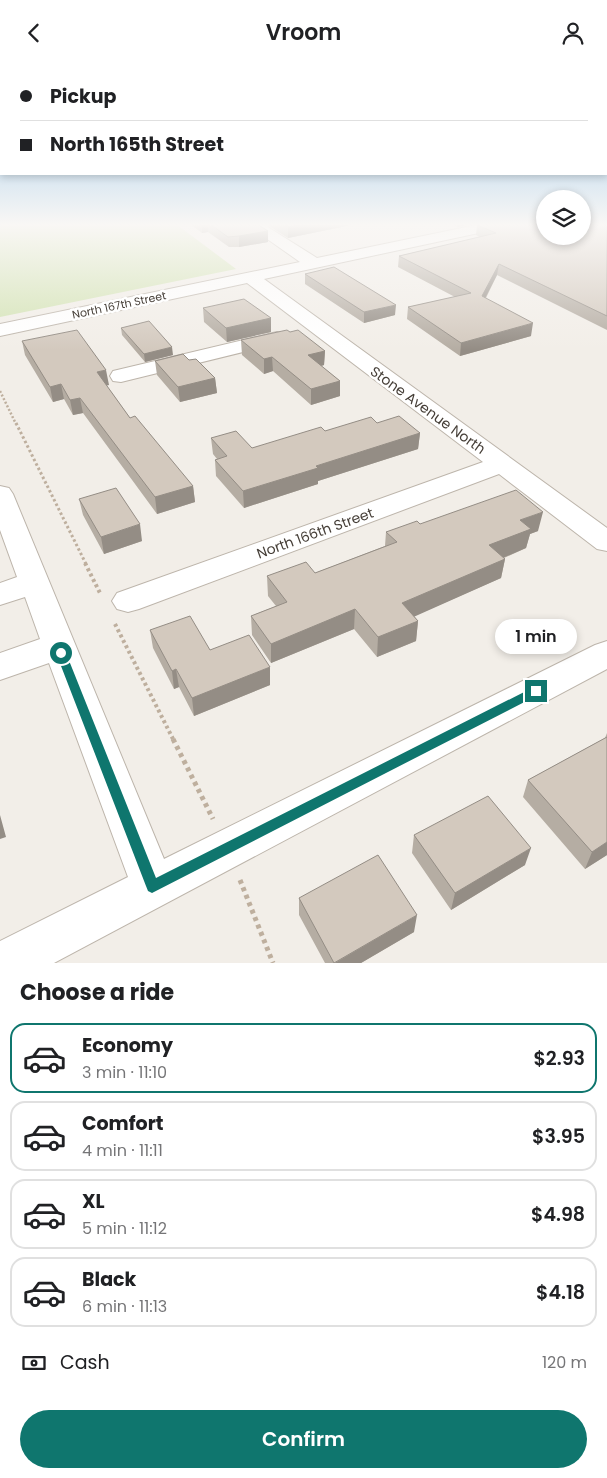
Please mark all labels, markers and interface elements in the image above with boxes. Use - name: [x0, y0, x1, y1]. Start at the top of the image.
- text: Vroom: [266, 17, 341, 48]
- icon: back: [20, 19, 48, 47]
- icon: person: [559, 19, 587, 47]
- text: Pickup: [50, 83, 116, 110]
- text: North 165th Street: [50, 131, 224, 158]
- map controls: [536, 190, 591, 245]
- button: layers: [536, 190, 591, 245]
- street label: North 167th Street: [71, 287, 167, 323]
- street label: Stone Avenue North: [366, 361, 490, 459]
- street label: North 166th Street: [254, 503, 376, 563]
- callout: 1 min: [495, 619, 577, 653]
- text: 1 min: [515, 625, 557, 648]
- route start: [50, 642, 72, 664]
- route end: [525, 680, 547, 702]
- text: Choose a ride: [20, 977, 174, 1008]
- text: Economy: [82, 1032, 173, 1059]
- icon: car: [22, 1036, 67, 1081]
- text: $2.93: [533, 1045, 585, 1072]
- text: 3 min · 11:10: [82, 1061, 167, 1084]
- text: Comfort: [82, 1110, 164, 1137]
- icon: car: [22, 1114, 67, 1159]
- text: $3.95: [532, 1123, 585, 1150]
- text: 4 min · 11:11: [82, 1139, 163, 1162]
- text: XL: [82, 1188, 105, 1215]
- icon: car: [22, 1192, 67, 1237]
- text: $4.98: [531, 1201, 585, 1228]
- text: 5 min · 11:12: [82, 1217, 167, 1240]
- text: Black: [82, 1266, 136, 1293]
- icon: car: [22, 1270, 67, 1315]
- text: $4.18: [536, 1279, 585, 1306]
- text: 6 min · 11:13: [82, 1295, 167, 1318]
- icon: cash: [20, 1349, 48, 1377]
- text: Cash: [60, 1349, 110, 1376]
- text: 120 m: [542, 1351, 587, 1374]
- button: Confirm: [20, 1410, 587, 1468]

